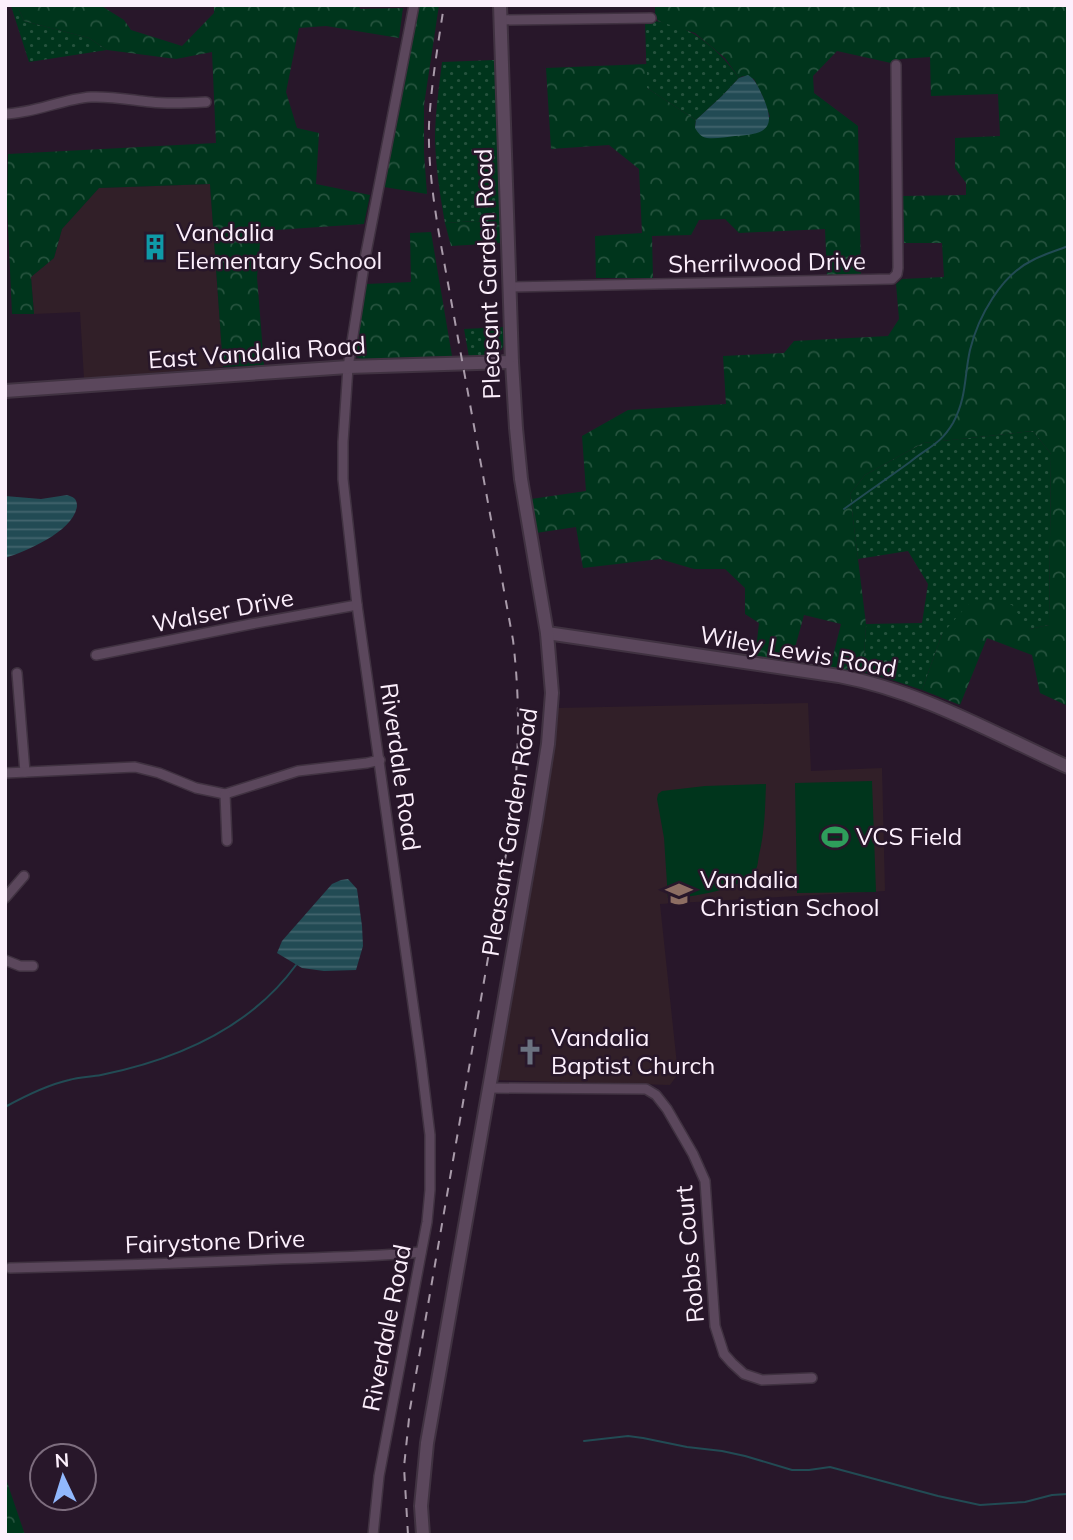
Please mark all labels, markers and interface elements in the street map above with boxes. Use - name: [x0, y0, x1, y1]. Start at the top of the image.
- street label: Pleasant Garden Road: [468, 148, 506, 400]
- place label: Vandalia Elementary School: [176, 217, 382, 275]
- building icon: Vandalia Elementary School: [140, 232, 170, 262]
- street label: Sherrilwood Drive: [668, 245, 866, 279]
- street label: East Vandalia Road: [147, 329, 367, 375]
- street label: Walser Drive: [150, 582, 296, 638]
- street label: Wiley Lewis Road: [697, 619, 899, 683]
- street label: Riverdale Road: [374, 681, 428, 853]
- street label: Pleasant Garden Road: [475, 706, 543, 958]
- place label: VCS Field: [856, 821, 962, 851]
- sports icon: VCS Field: [820, 822, 850, 852]
- place label: Vandalia Christian School: [700, 864, 880, 922]
- school or university icon: Vandalia Christian School: [664, 879, 694, 909]
- place label: Vandalia Baptist Church: [551, 1022, 715, 1080]
- church icon: Vandalia Baptist Church: [515, 1037, 545, 1067]
- street label: Robbs Court: [668, 1184, 710, 1324]
- street label: Fairystone Drive: [124, 1223, 306, 1259]
- street label: Riverdale Road: [355, 1242, 417, 1414]
- north arrow: [28, 1442, 98, 1512]
- text: N: [54, 1448, 70, 1473]

